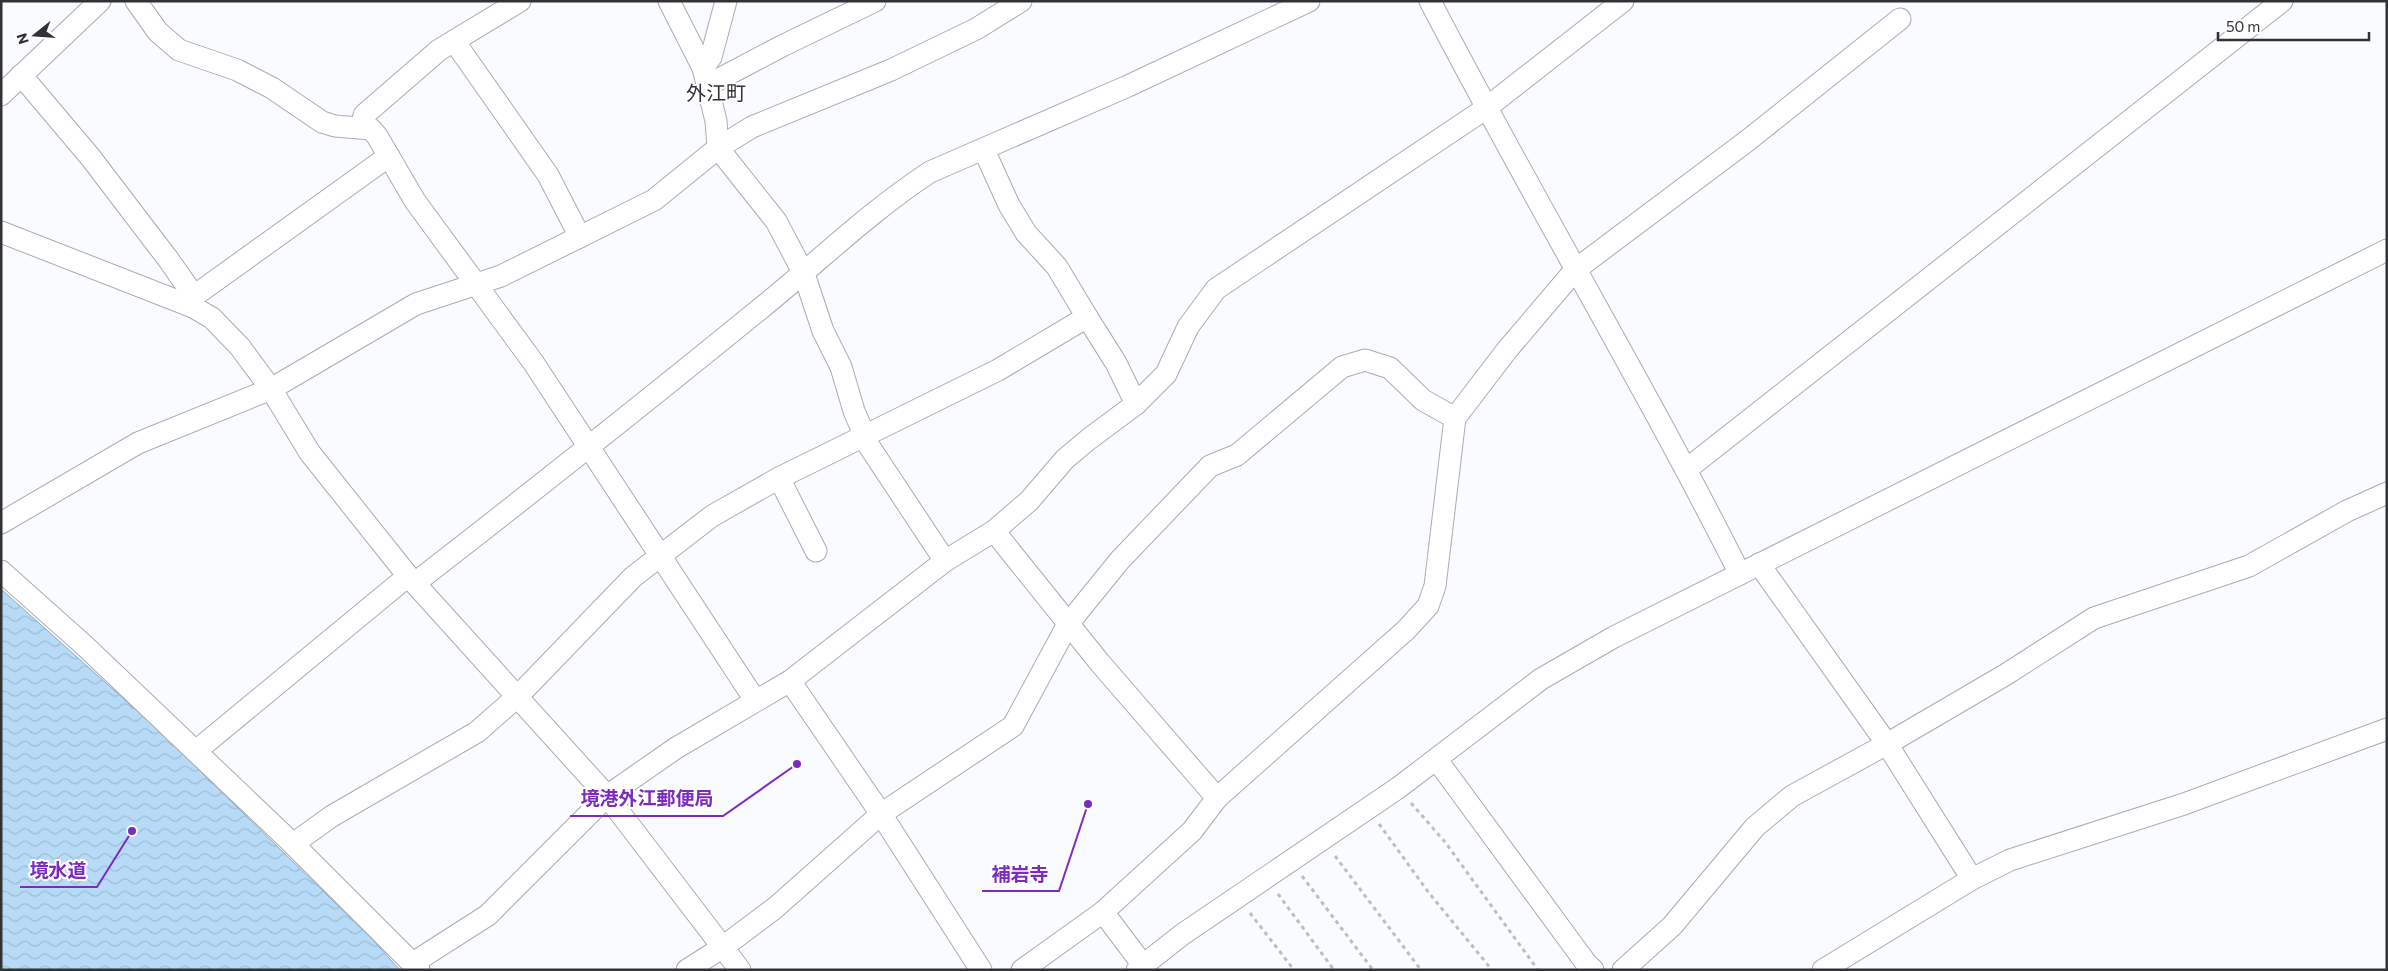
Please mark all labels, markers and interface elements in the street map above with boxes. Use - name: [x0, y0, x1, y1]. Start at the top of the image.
- north arrow: [10, 10, 60, 60]
- scale bar: [2218, 10, 2369, 42]
- text: 50 m: [2226, 17, 2260, 35]
- text: N: [12, 31, 32, 46]
- district label: 外江町: [686, 80, 746, 104]
- callout: 境港外江郵便局: [570, 782, 723, 816]
- text: 境港外江郵便局: [580, 786, 714, 809]
- callout: 境水道: [20, 853, 97, 887]
- callout: 補岩寺: [982, 857, 1059, 891]
- text: 境水道: [29, 858, 87, 881]
- text: 補岩寺: [991, 862, 1049, 885]

